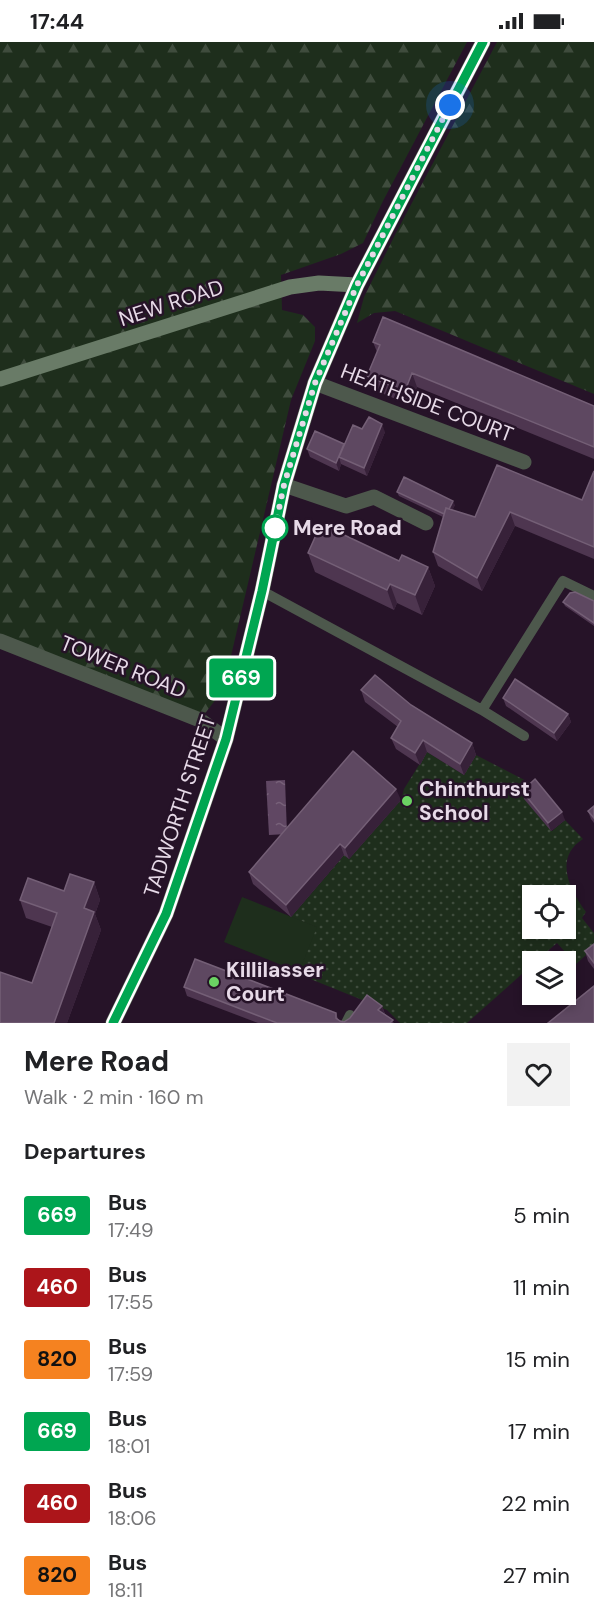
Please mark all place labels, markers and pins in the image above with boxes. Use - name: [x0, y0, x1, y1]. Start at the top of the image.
- place label: Mere Road: [293, 514, 402, 542]
- marker: Mere Road: [262, 515, 288, 541]
- place label: Chinthurst School: [419, 775, 530, 827]
- marker: Chinthurst School: [400, 794, 414, 808]
- place label: Killilasser Court: [226, 956, 324, 1008]
- marker: Killilasser Court: [207, 975, 221, 989]

